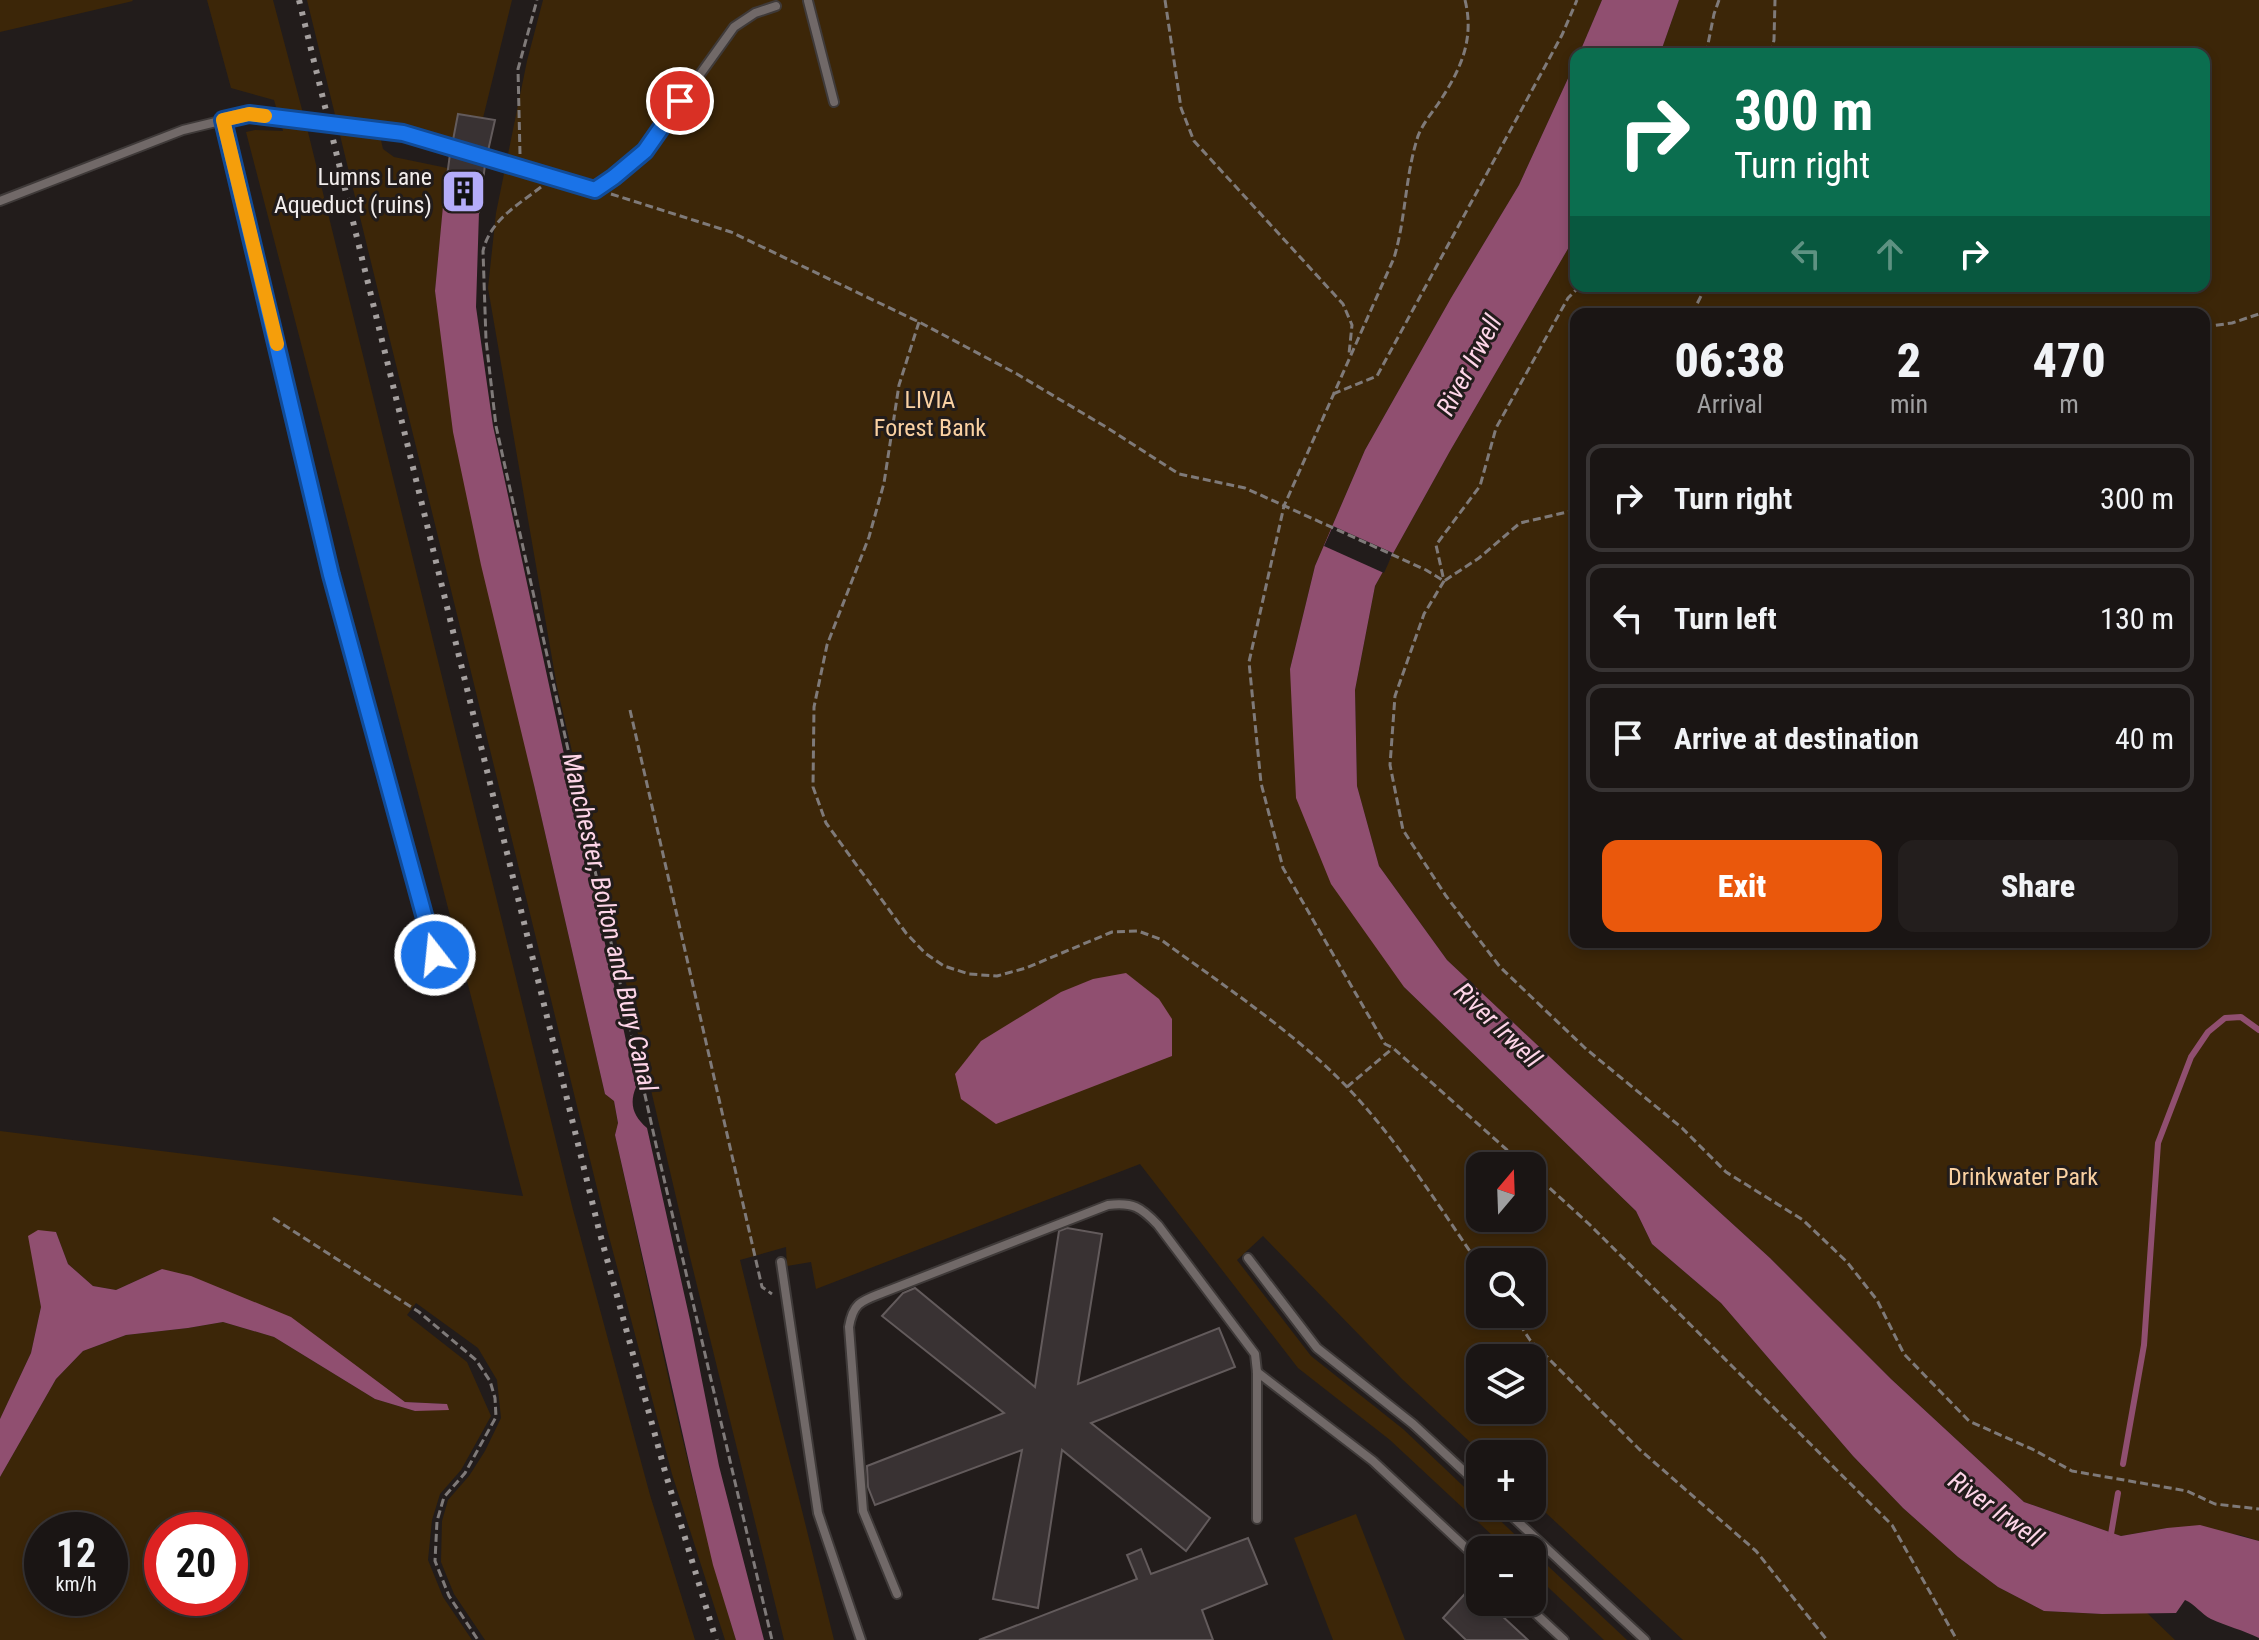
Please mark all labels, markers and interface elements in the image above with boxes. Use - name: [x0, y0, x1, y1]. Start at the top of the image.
- pin: [646, 67, 714, 135]
- text: 300 m: [1734, 78, 1873, 144]
- icon: arrive: [658, 79, 702, 123]
- icon: right: [1602, 80, 1706, 184]
- text: Turn right: [1734, 145, 1870, 187]
- place label: Lumns Lane Aqueduct (ruins): [274, 163, 432, 219]
- building icon: Lumns Lane Aqueduct (ruins): [439, 167, 487, 215]
- icon: left: [1784, 232, 1828, 276]
- icon: ahead: [1868, 232, 1912, 276]
- icon: right: [1952, 232, 1996, 276]
- water label: River Irwell: [1430, 309, 1508, 420]
- text: 06:38: [1674, 332, 1786, 389]
- text: 2: [1897, 332, 1921, 389]
- text: 470: [2032, 332, 2106, 389]
- park label: LIVIA Forest Bank: [874, 386, 986, 442]
- text: Arrival: [1697, 389, 1763, 419]
- text: min: [1890, 389, 1928, 419]
- text: m: [2059, 389, 2079, 419]
- icon: right: [1606, 476, 1650, 520]
- text: Turn right: [1674, 481, 1792, 516]
- text: 300 m: [2100, 481, 2174, 516]
- icon: left: [1606, 596, 1650, 640]
- text: Turn left: [1674, 601, 1777, 636]
- text: 130 m: [2100, 601, 2174, 636]
- icon: arrive: [1606, 716, 1650, 760]
- text: Arrive at destination: [1674, 721, 1919, 756]
- text: 40 m: [2115, 721, 2174, 756]
- water label: Manchester, Bolton and Bury Canal: [556, 750, 664, 1095]
- button: Exit: [1602, 840, 1882, 932]
- button: Share: [1898, 840, 2178, 932]
- position arrow: [393, 913, 477, 997]
- water label: River Irwell: [1448, 976, 1549, 1075]
- north arrow: [1466, 1152, 1546, 1232]
- map controls: [1466, 1152, 1546, 1616]
- park label: Drinkwater Park: [1948, 1163, 2098, 1191]
- button: search: [1466, 1248, 1546, 1328]
- button: layers: [1466, 1344, 1546, 1424]
- button: +: [1466, 1440, 1546, 1520]
- water label: River Irwell: [1943, 1465, 2050, 1554]
- speed limit sign: 20: [144, 1512, 248, 1616]
- text: 12: [56, 1530, 96, 1577]
- button: −: [1466, 1536, 1546, 1616]
- text: km/h: [55, 1572, 97, 1596]

